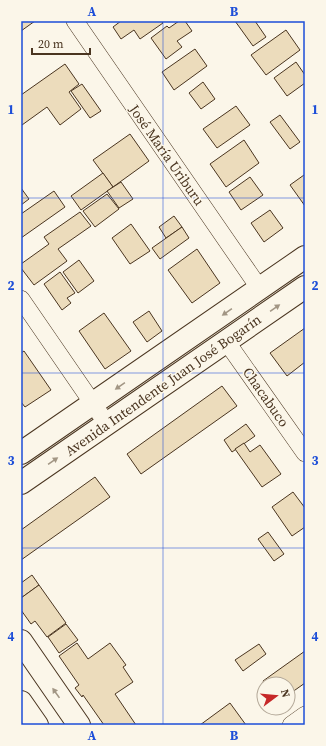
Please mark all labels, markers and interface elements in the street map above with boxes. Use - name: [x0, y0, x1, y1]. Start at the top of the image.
- text: A: [88, 3, 97, 20]
- text: B: [230, 3, 239, 20]
- scale bar: [32, 30, 90, 56]
- text: 20 m: [38, 36, 64, 52]
- street label: José María Uriburu: [124, 100, 209, 209]
- text: 1: [7, 101, 15, 118]
- text: 1: [311, 101, 319, 118]
- text: 2: [7, 277, 15, 294]
- text: 2: [311, 277, 319, 294]
- one-way arrow: [270, 304, 280, 312]
- one-way arrow: [222, 308, 232, 316]
- street label: Avenida Intendente Juan José Bogarín: [61, 309, 266, 461]
- street label: Chacabuco: [238, 363, 294, 431]
- one-way arrow: [115, 382, 125, 390]
- text: 3: [7, 452, 15, 469]
- text: 3: [311, 452, 319, 469]
- one-way arrow: [48, 457, 58, 465]
- text: 4: [7, 628, 15, 645]
- text: 4: [311, 628, 319, 645]
- north arrow: [256, 676, 296, 716]
- text: N: [277, 687, 293, 699]
- one-way arrow: [52, 688, 60, 698]
- text: A: [88, 727, 97, 744]
- text: B: [230, 727, 239, 744]

